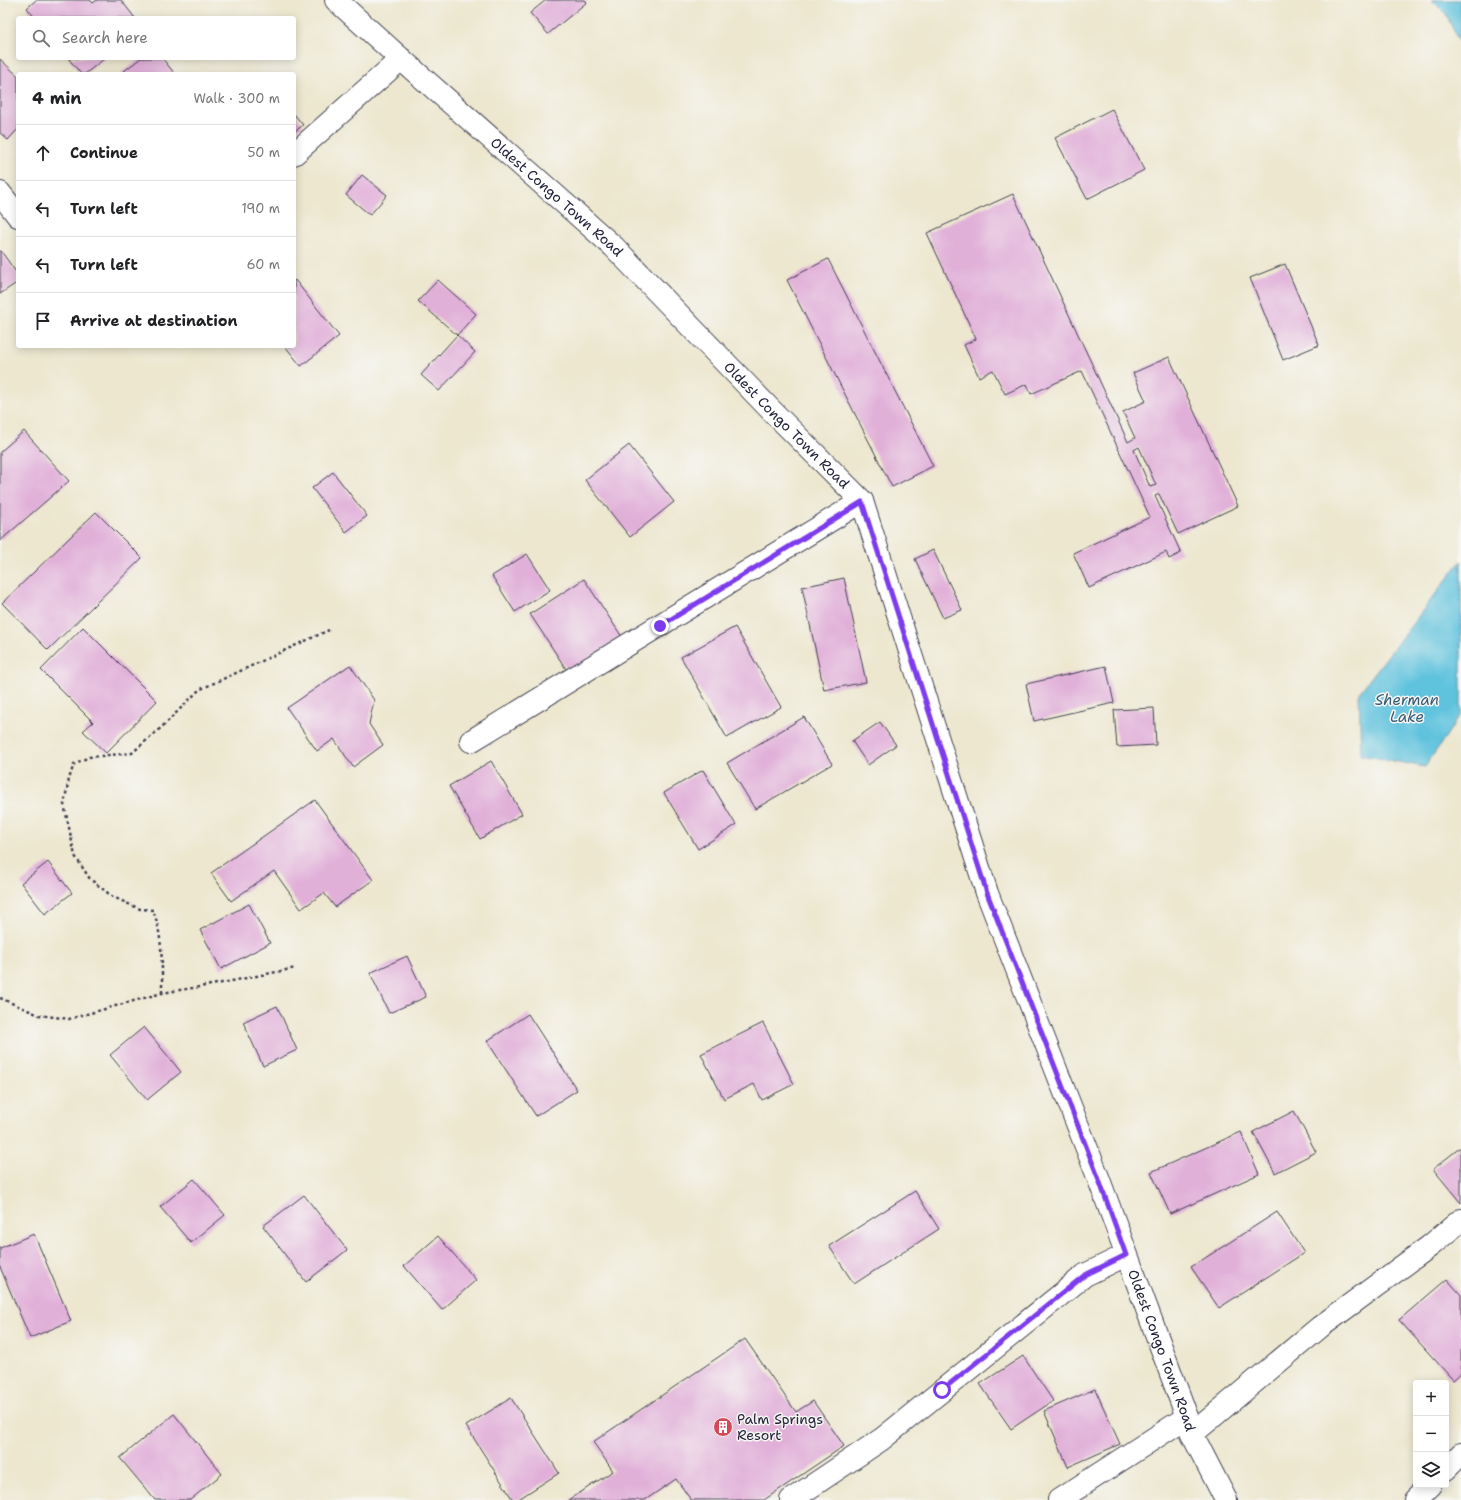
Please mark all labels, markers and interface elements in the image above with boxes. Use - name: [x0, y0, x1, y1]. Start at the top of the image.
- search box: [16, 16, 296, 60]
- icon: search: [30, 27, 52, 49]
- text: Search here: [62, 28, 148, 48]
- text: 4 min: [32, 87, 82, 109]
- text: Walk · 300 m: [193, 90, 280, 107]
- street label: Oldest Congo Town Road: [487, 133, 627, 260]
- icon: ahead: [32, 142, 54, 164]
- text: Continue: [70, 143, 138, 163]
- text: 50 m: [247, 144, 280, 161]
- icon: left: [32, 198, 54, 220]
- text: Turn left: [70, 199, 138, 219]
- text: 190 m: [241, 200, 280, 217]
- icon: left: [32, 254, 54, 276]
- text: Turn left: [70, 255, 138, 275]
- text: 60 m: [247, 256, 280, 273]
- icon: arrive: [32, 310, 54, 332]
- text: Arrive at destination: [70, 311, 238, 331]
- street label: Oldest Congo Town Road: [720, 358, 853, 492]
- route end: [651, 617, 669, 635]
- water label: Sherman Lake: [1375, 690, 1439, 727]
- street label: Oldest Congo Town Road: [1124, 1267, 1200, 1433]
- map controls: [1413, 1380, 1449, 1488]
- button: +: [1413, 1380, 1449, 1416]
- route start: [933, 1381, 951, 1399]
- place label: Palm Springs Resort: [737, 1410, 823, 1444]
- building icon: Palm Springs Resort: [712, 1416, 734, 1438]
- button: −: [1413, 1416, 1449, 1452]
- button: layers: [1413, 1452, 1449, 1488]

